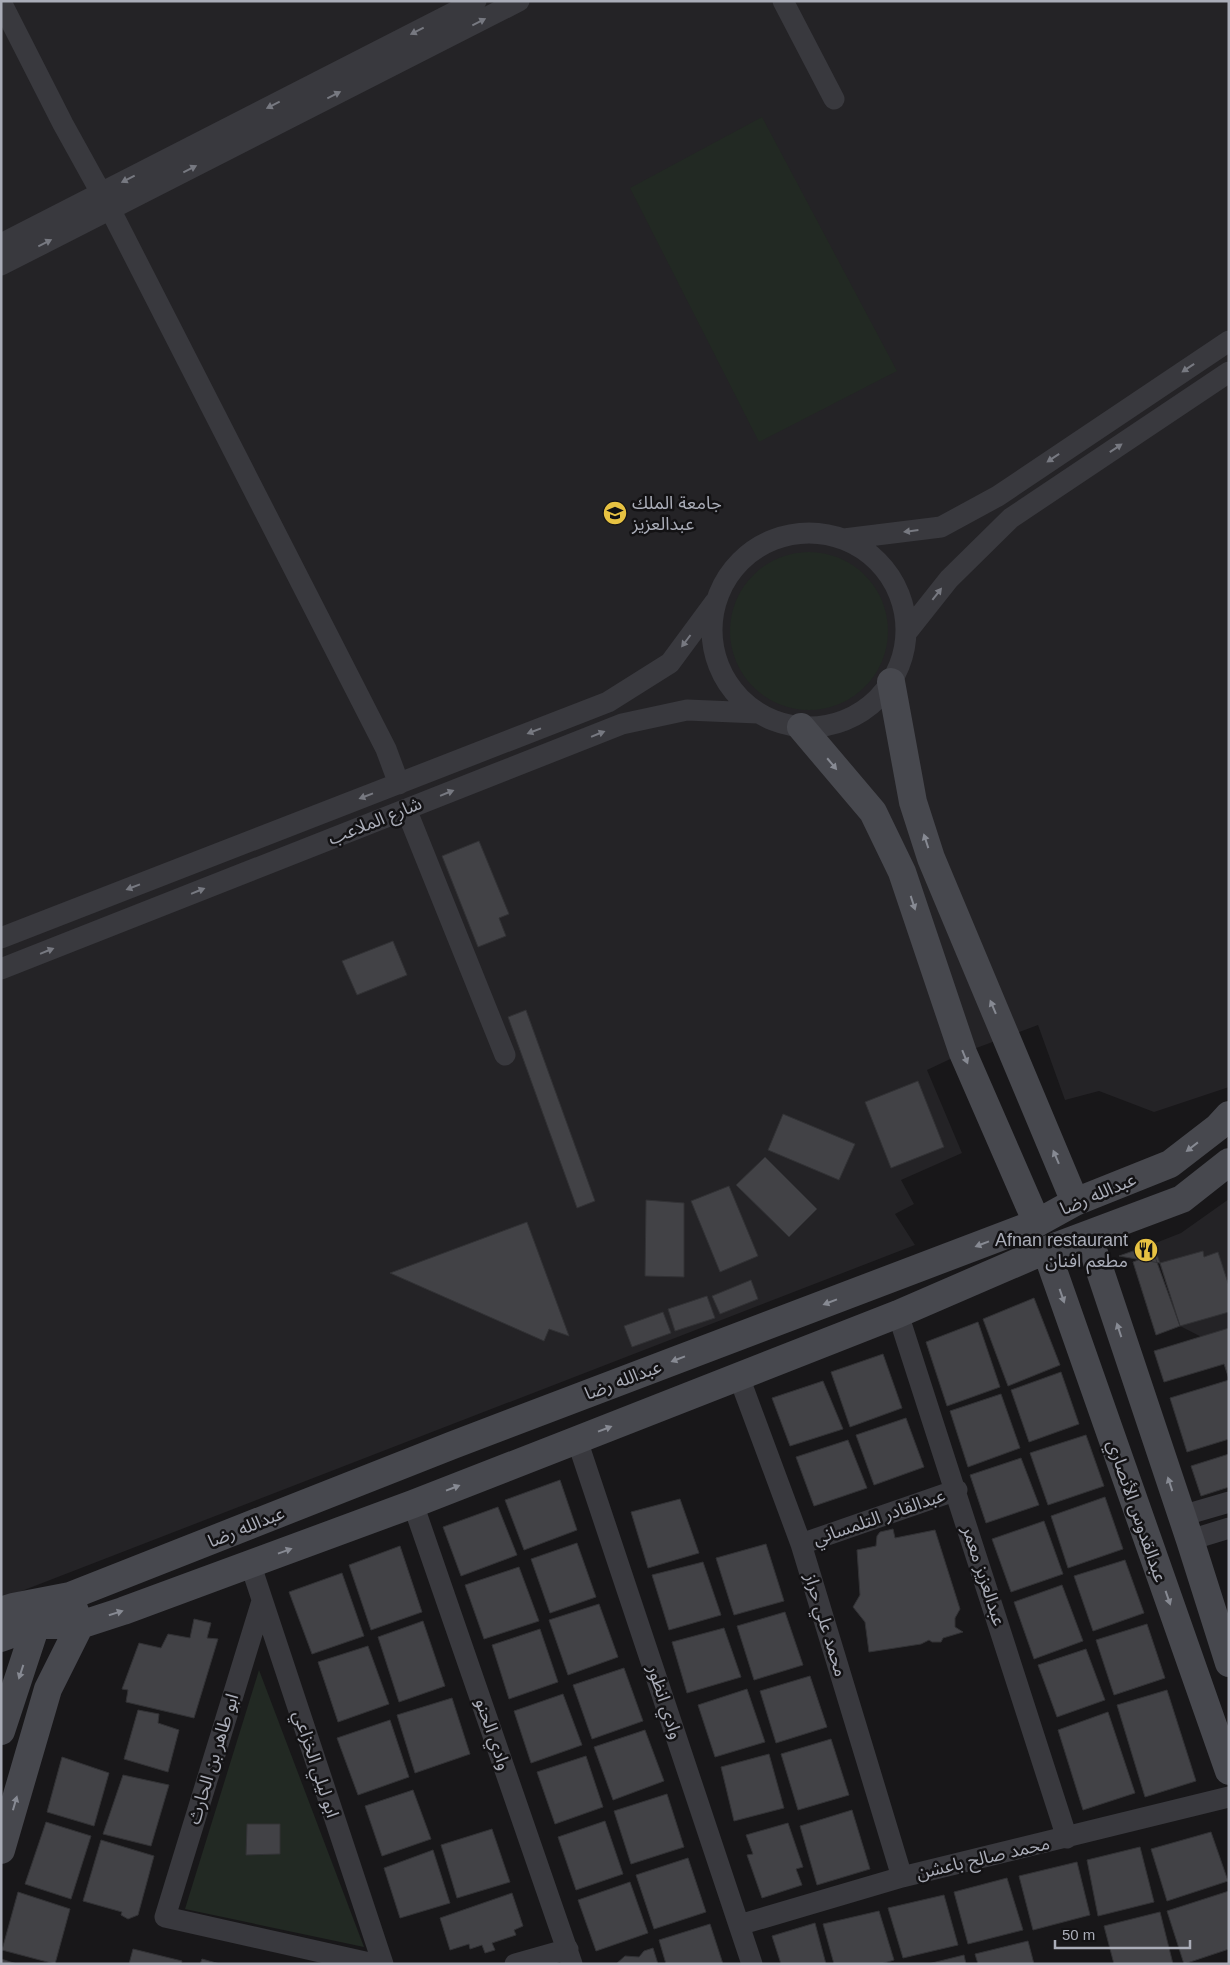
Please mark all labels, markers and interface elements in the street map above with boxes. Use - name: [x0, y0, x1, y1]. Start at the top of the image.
- one-way arrow: [472, 18, 486, 26]
- one-way arrow: [410, 27, 424, 35]
- one-way arrow: [327, 91, 342, 99]
- one-way arrow: [265, 101, 280, 109]
- one-way arrow: [182, 165, 197, 173]
- one-way arrow: [121, 175, 135, 183]
- one-way arrow: [37, 239, 52, 247]
- one-way arrow: [1182, 363, 1195, 373]
- one-way arrow: [1109, 443, 1123, 452]
- one-way arrow: [1047, 454, 1060, 463]
- place label: جامعة الملك عبدالعزيز: [631, 493, 722, 535]
- school or university icon: جامعة الملك عبدالعزيز: [602, 500, 628, 526]
- one-way arrow: [902, 527, 918, 535]
- one-way arrow: [932, 587, 942, 601]
- one-way arrow: [681, 634, 691, 648]
- one-way arrow: [526, 728, 541, 735]
- one-way arrow: [591, 729, 605, 737]
- one-way arrow: [826, 758, 837, 770]
- one-way arrow: [439, 789, 454, 797]
- one-way arrow: [358, 792, 373, 800]
- street label: شارع الملاعب: [325, 793, 426, 853]
- one-way arrow: [921, 833, 929, 848]
- one-way arrow: [125, 883, 140, 891]
- one-way arrow: [191, 887, 205, 895]
- one-way arrow: [909, 896, 917, 911]
- one-way arrow: [39, 947, 54, 954]
- one-way arrow: [989, 999, 997, 1014]
- one-way arrow: [961, 1050, 969, 1064]
- one-way arrow: [1185, 1142, 1199, 1152]
- one-way arrow: [1052, 1150, 1060, 1164]
- street label: عبدالله رضا: [1057, 1169, 1139, 1220]
- place label: Afnan restaurant مطعم افنان: [995, 1230, 1128, 1274]
- restaurant icon: Afnan restaurant مطعم افنان: [1133, 1237, 1159, 1263]
- one-way arrow: [974, 1240, 989, 1248]
- one-way arrow: [1059, 1289, 1066, 1304]
- one-way arrow: [823, 1298, 837, 1306]
- one-way arrow: [1115, 1322, 1123, 1337]
- street label: عبدالله رضا: [582, 1356, 665, 1405]
- one-way arrow: [671, 1356, 685, 1364]
- one-way arrow: [598, 1425, 612, 1433]
- street label: عبدالقدوس الأنصاري: [1100, 1437, 1171, 1586]
- one-way arrow: [1166, 1476, 1174, 1491]
- one-way arrow: [446, 1484, 461, 1491]
- street label: عبدالقادر التلمساني: [810, 1485, 949, 1552]
- street label: عبدالله رضا: [205, 1503, 287, 1552]
- street label: عبدالعزيز معمر: [957, 1523, 1010, 1629]
- one-way arrow: [277, 1547, 292, 1554]
- street label: محمد علي حراز: [797, 1570, 851, 1680]
- one-way arrow: [1165, 1591, 1172, 1606]
- one-way arrow: [109, 1609, 124, 1617]
- street label: وادي انظور: [640, 1662, 686, 1743]
- one-way arrow: [17, 1664, 24, 1679]
- street label: ابو طاهر بن الحارث: [184, 1691, 243, 1827]
- street label: وادي الحنو: [468, 1695, 515, 1774]
- street label: ابو ليلي الخزاعي: [286, 1708, 343, 1821]
- one-way arrow: [11, 1795, 19, 1810]
- street label: محمد صالح باعشن: [914, 1833, 1052, 1886]
- scale bar: [1055, 1918, 1190, 1950]
- text: 50 m: [1062, 1926, 1095, 1943]

